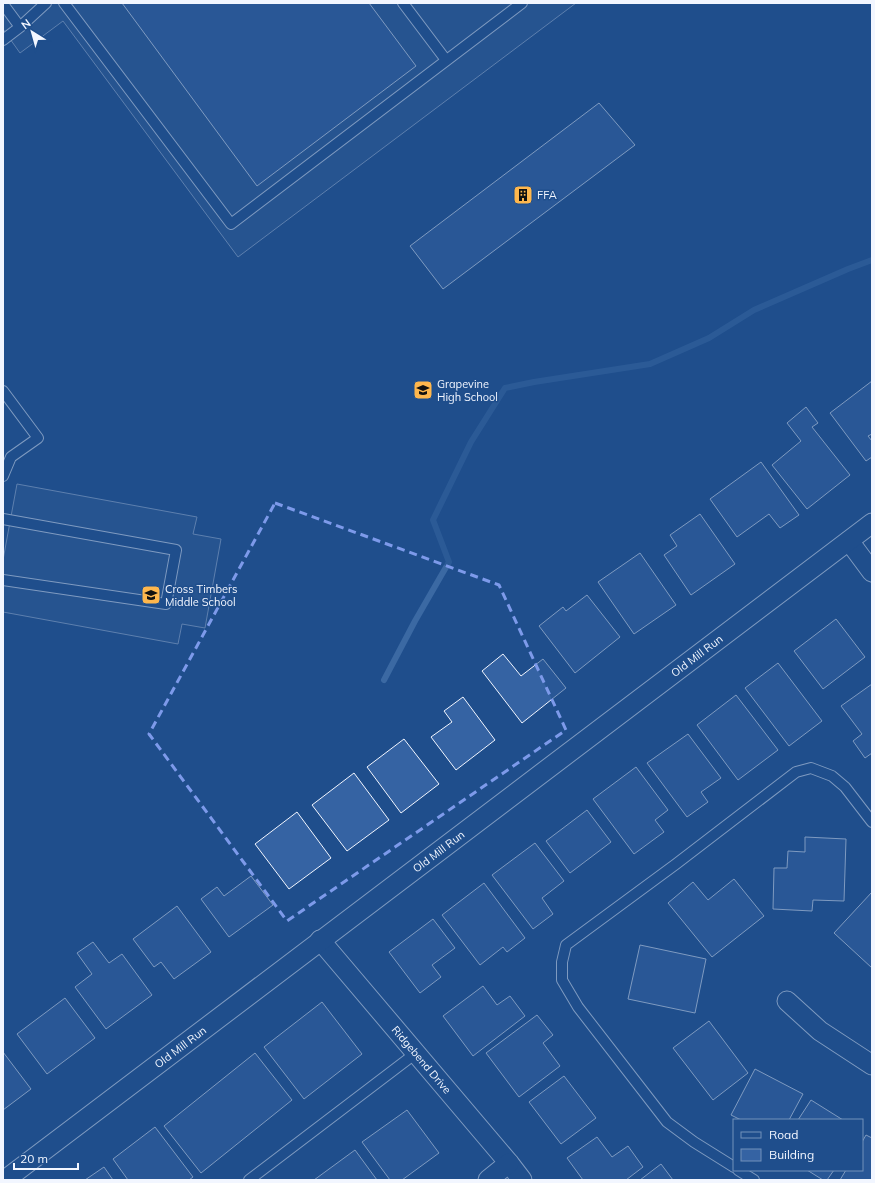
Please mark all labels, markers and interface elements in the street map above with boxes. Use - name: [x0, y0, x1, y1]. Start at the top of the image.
- north arrow: [12, 12, 52, 52]
- text: N: [18, 16, 34, 32]
- building icon: FFA: [512, 184, 534, 206]
- place label: FFA: [537, 188, 557, 202]
- place label: Grapevine High School: [437, 377, 498, 404]
- school or university icon: Grapevine High School: [412, 379, 434, 401]
- place label: Cross Timbers Middle School: [165, 582, 237, 609]
- school or university icon: Cross Timbers Middle School: [140, 584, 162, 606]
- street label: Old Mill Run: [668, 632, 725, 680]
- street label: Old Mill Run: [410, 827, 467, 876]
- street label: Old Mill Run: [152, 1023, 209, 1071]
- street label: Ridgebend Drive: [389, 1023, 454, 1097]
- legend: [733, 1119, 863, 1171]
- text: Road: [769, 1127, 798, 1142]
- scale bar: [14, 1145, 78, 1171]
- text: Building: [769, 1147, 814, 1162]
- text: 20 m: [20, 1151, 48, 1166]

